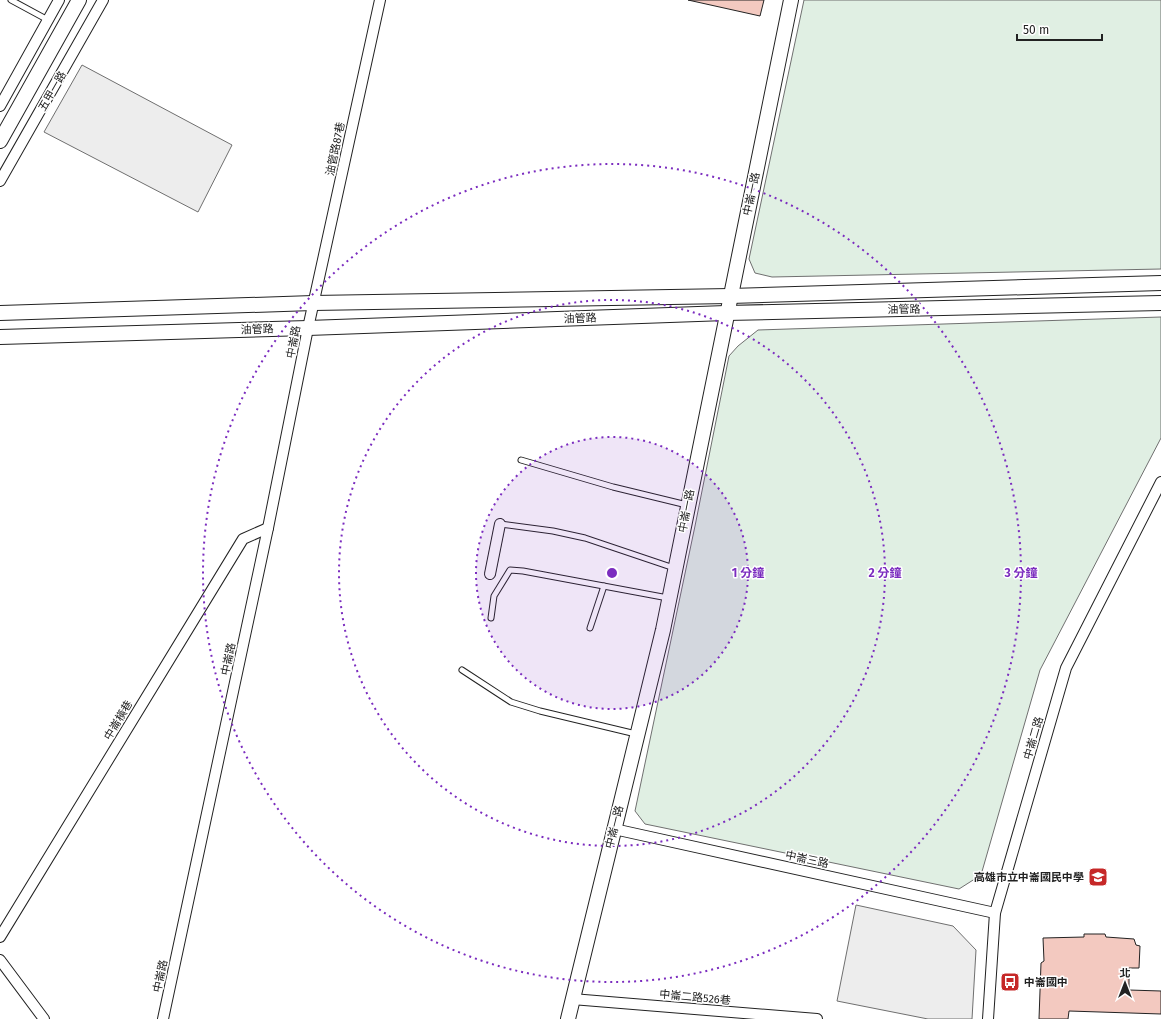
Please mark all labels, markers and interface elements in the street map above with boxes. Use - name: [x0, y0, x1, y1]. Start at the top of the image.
- scale bar: [1017, 16, 1102, 42]
- text: 50 m: [1023, 23, 1049, 37]
- street label: 五甲一路: [36, 69, 69, 114]
- street label: 油管路87巷: [323, 121, 348, 177]
- street label: 中崙一路: [741, 171, 762, 217]
- street label: 油管路: [887, 303, 921, 316]
- street label: 油管路: [563, 311, 597, 326]
- street label: 油管路: [240, 322, 274, 337]
- street label: 中崙路: [284, 325, 303, 360]
- street label: 中崙一路: [676, 488, 697, 534]
- centre of rings: [605, 566, 619, 580]
- text: 1 分鐘: [732, 566, 764, 580]
- text: 2 分鐘: [868, 566, 902, 580]
- text: 3 分鐘: [1003, 566, 1038, 580]
- street label: 中崙路: [219, 642, 238, 677]
- street label: 中崙橫巷: [102, 698, 135, 742]
- street label: 中崙二路: [1021, 715, 1046, 761]
- street label: 中崙一路: [603, 804, 626, 850]
- street label: 中崙三路: [784, 849, 830, 870]
- school or university icon: 高雄市立中崙國民中學: [1087, 866, 1109, 888]
- place label: 高雄市立中崙國民中學: [974, 871, 1084, 884]
- street label: 中崙路: [151, 959, 170, 994]
- north arrow: [1105, 963, 1145, 1003]
- text: 北: [1120, 967, 1131, 980]
- bus stop icon: 中崙國中: [999, 971, 1021, 993]
- place label: 中崙國中: [1024, 976, 1068, 989]
- street label: 中崙二路526巷: [659, 988, 731, 1007]

